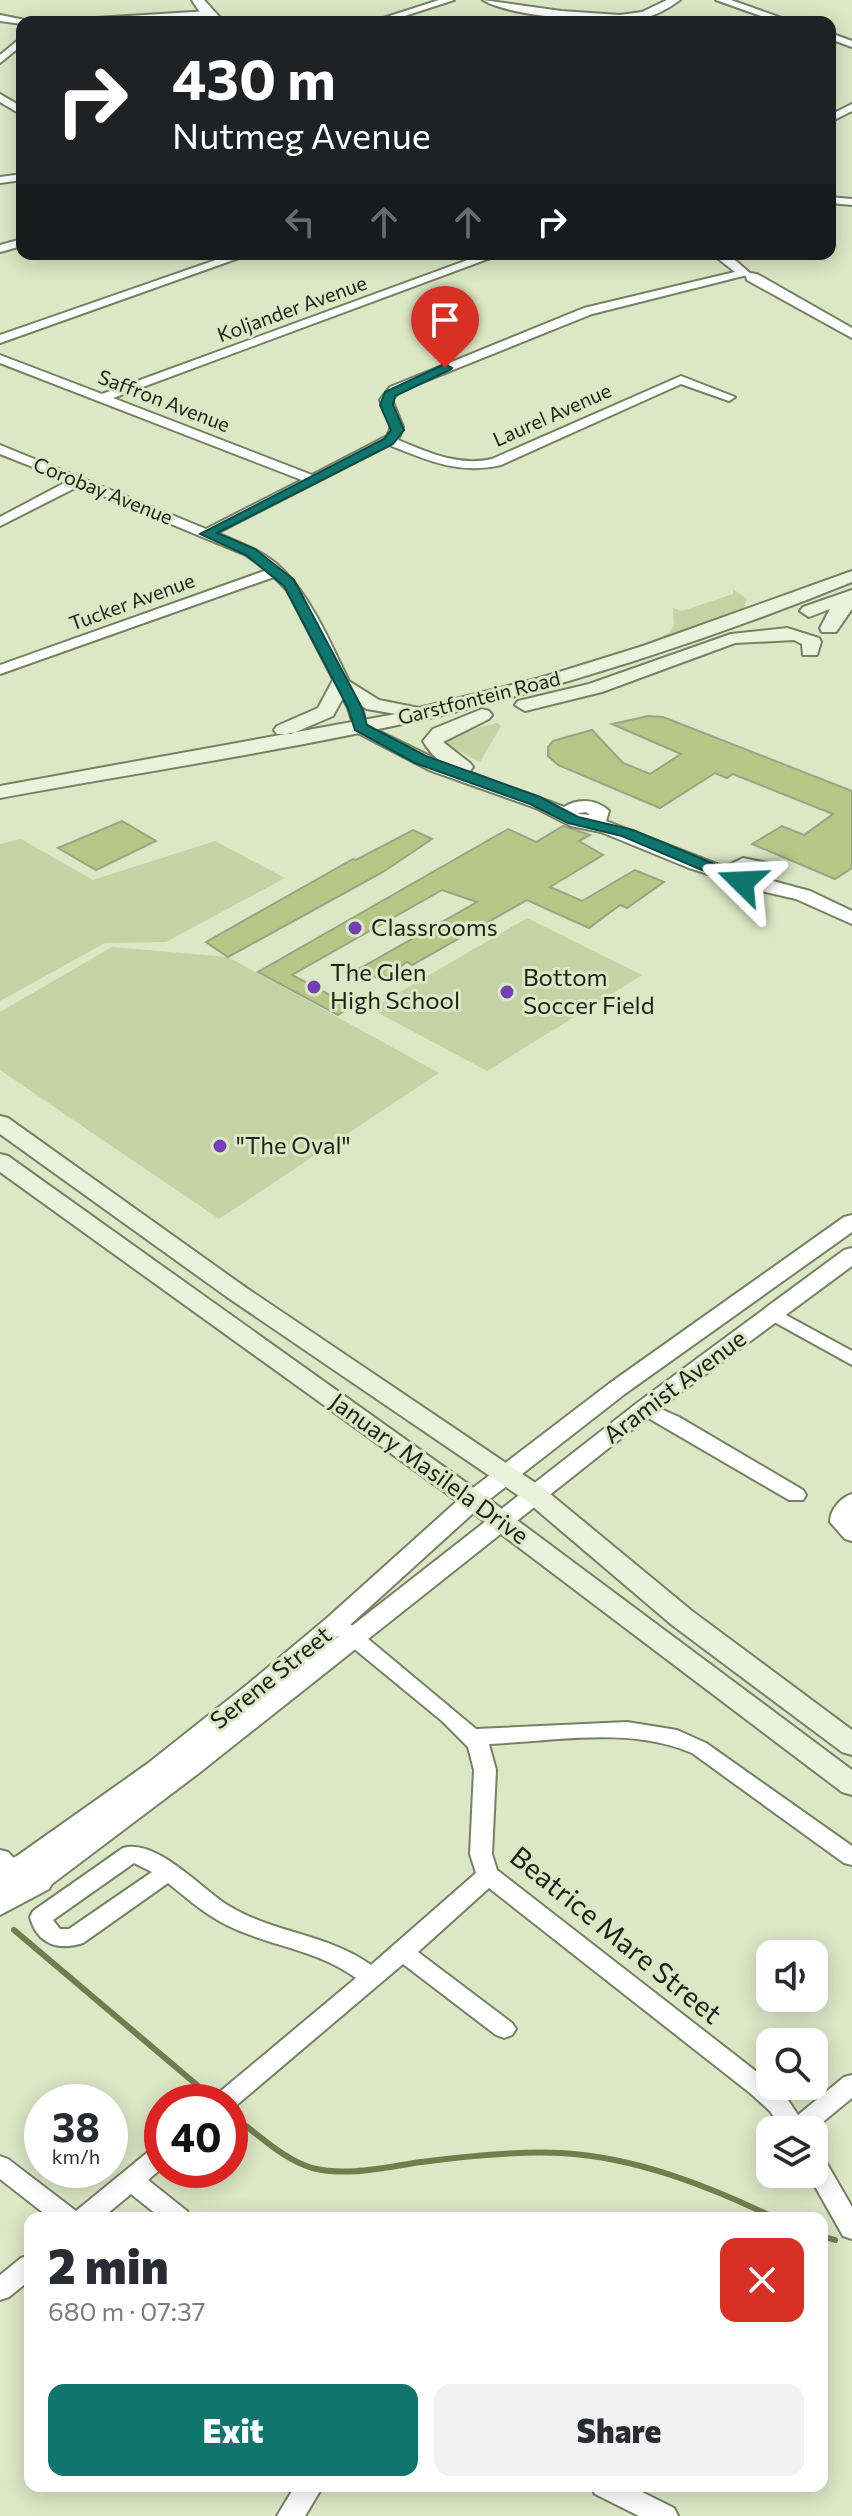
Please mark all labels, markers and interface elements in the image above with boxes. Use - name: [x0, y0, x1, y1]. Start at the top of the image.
- text: 430 m: [172, 43, 336, 112]
- icon: right: [40, 48, 144, 152]
- text: Nutmeg Avenue: [172, 112, 431, 156]
- icon: left: [278, 200, 322, 244]
- icon: ahead: [362, 200, 406, 244]
- icon: ahead: [446, 200, 490, 244]
- icon: right: [530, 200, 574, 244]
- street label: Koljander Avenue: [214, 270, 370, 346]
- pin: [411, 286, 479, 368]
- icon: arrive: [423, 298, 467, 342]
- street label: Saffron Avenue: [95, 364, 234, 436]
- street label: Laurel Avenue: [489, 377, 614, 451]
- street label: Corobay Avenue: [30, 451, 177, 529]
- street label: Tucker Avenue: [66, 567, 198, 635]
- street label: Garstfontein Road: [395, 665, 562, 729]
- position arrow: [700, 840, 784, 924]
- place label: Classrooms: [371, 912, 498, 941]
- marker: Classrooms: [346, 919, 364, 937]
- place label: The Glen High School: [330, 957, 460, 1014]
- place label: Bottom Soccer Field: [523, 962, 655, 1019]
- marker: The Glen High School: [305, 978, 323, 996]
- marker: Bottom Soccer Field: [498, 983, 516, 1001]
- place label: "The Oval": [236, 1130, 351, 1159]
- marker: "The Oval": [211, 1137, 229, 1155]
- street label: Aramist Avenue: [597, 1323, 751, 1449]
- street label: January Masilela Drive: [325, 1386, 535, 1550]
- street label: Serene Street: [204, 1619, 337, 1734]
- street label: Beatrice Mare Street: [504, 1838, 729, 2030]
- map controls: [756, 1940, 828, 2188]
- button: sound: [756, 1940, 828, 2012]
- button: search: [756, 2028, 828, 2100]
- speed limit sign: 40: [144, 2084, 248, 2188]
- text: 38: [52, 2101, 100, 2150]
- button: layers: [756, 2116, 828, 2188]
- text: km/h: [52, 2144, 100, 2168]
- text: 2 min: [48, 2235, 169, 2294]
- button: close: [720, 2238, 804, 2322]
- text: 680 m · 07:37: [48, 2295, 205, 2326]
- button: Exit: [48, 2384, 418, 2476]
- button: Share: [434, 2384, 804, 2476]

